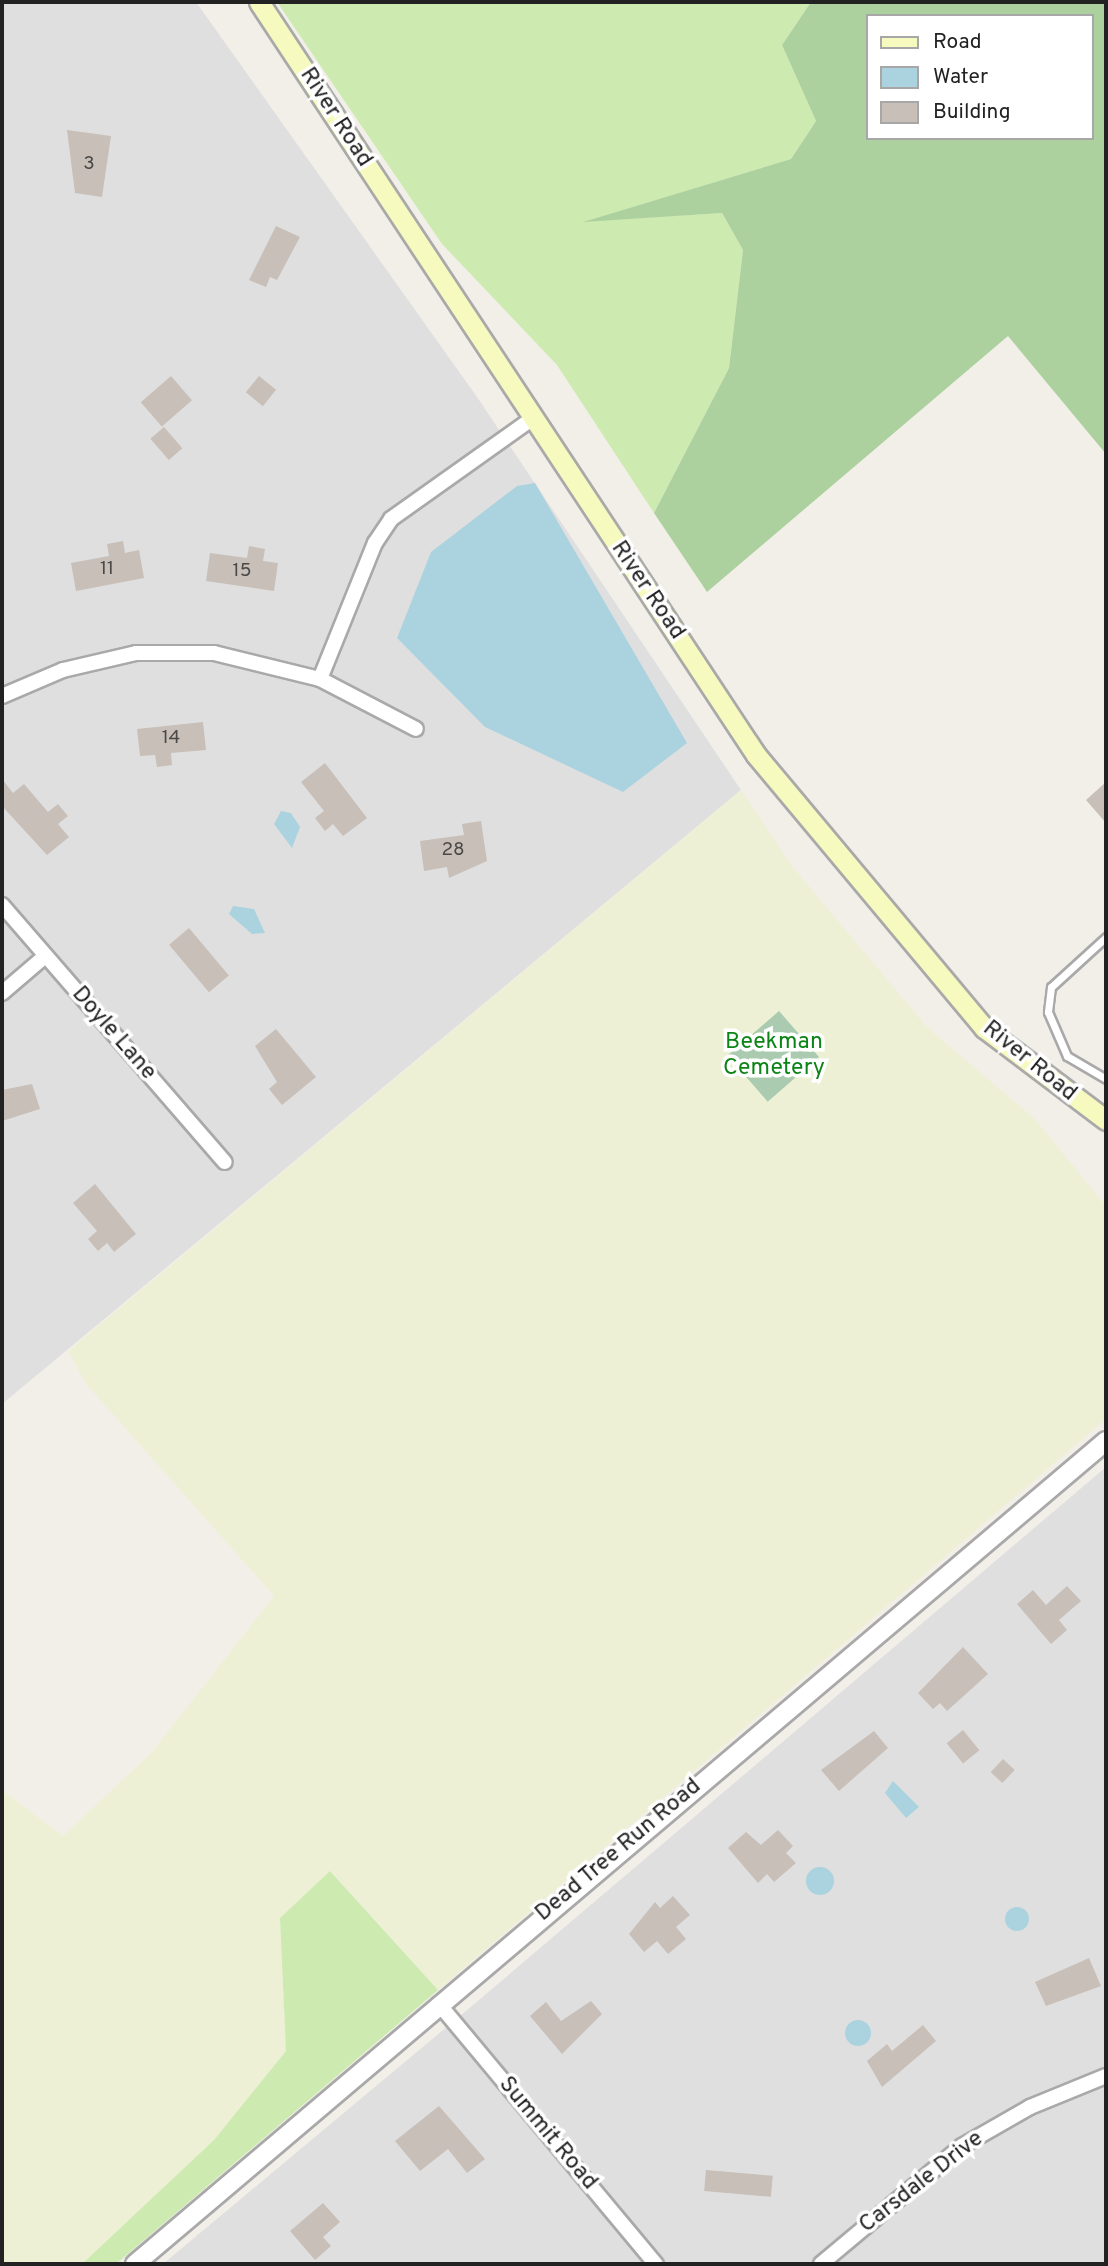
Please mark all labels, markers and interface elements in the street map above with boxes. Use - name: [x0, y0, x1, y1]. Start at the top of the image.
- legend: [866, 14, 1094, 140]
- text: Road: [933, 29, 982, 56]
- street label: River Road: [293, 63, 377, 173]
- text: Water: [933, 64, 988, 91]
- text: Building: [933, 99, 1011, 126]
- house number: 3: [83, 154, 95, 176]
- street label: River Road: [604, 536, 690, 646]
- house number: 11: [100, 559, 114, 581]
- house number: 15: [233, 561, 251, 583]
- house number: 14: [162, 728, 180, 750]
- house number: 28: [441, 840, 465, 862]
- street label: Doyle Lane: [65, 982, 161, 1086]
- street label: River Road: [976, 1016, 1082, 1108]
- park label: Beekman Cemetery: [723, 1029, 825, 1083]
- street label: Dead Tree Run Road: [530, 1773, 708, 1929]
- street label: Summit Road: [492, 2072, 602, 2196]
- street label: Carsdale Drive: [854, 2126, 990, 2240]

